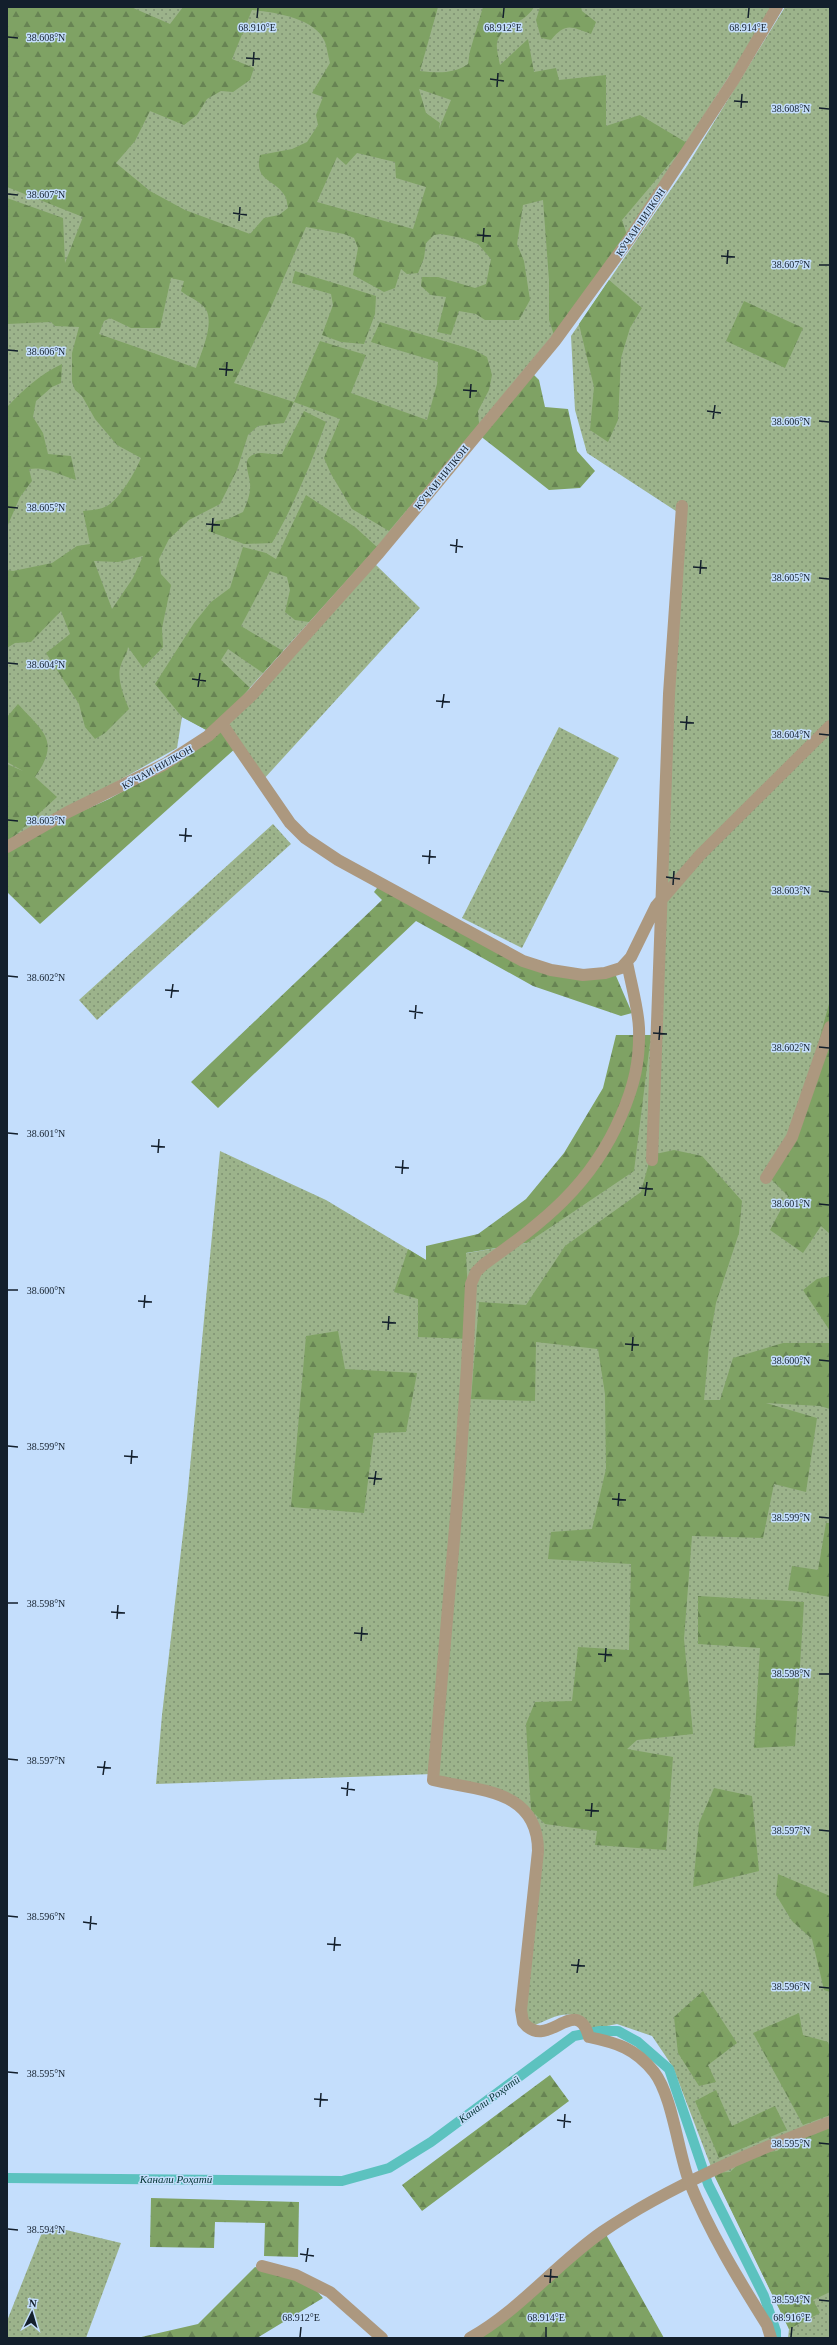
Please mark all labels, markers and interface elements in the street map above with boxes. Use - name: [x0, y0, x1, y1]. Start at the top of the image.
- text: 68.910°E: [238, 22, 276, 33]
- text: 68.912°E: [484, 22, 522, 33]
- text: 68.914°E: [729, 22, 767, 33]
- text: 38.608°N: [27, 32, 65, 43]
- text: 38.608°N: [772, 103, 810, 114]
- street label: КӮЧАИ НИЛКОН: [614, 186, 667, 258]
- text: 38.607°N: [27, 189, 65, 200]
- text: 38.607°N: [772, 259, 810, 270]
- text: 38.606°N: [27, 346, 65, 357]
- text: 38.606°N: [772, 416, 810, 427]
- street label: КӮЧАИ НИЛКОН: [412, 443, 471, 512]
- text: 38.605°N: [27, 502, 65, 513]
- text: 38.605°N: [772, 572, 810, 583]
- text: 38.604°N: [27, 659, 65, 670]
- text: 38.604°N: [772, 729, 810, 740]
- street label: КӮЧАИ НИЛКОН: [120, 743, 195, 791]
- text: 38.603°N: [27, 815, 65, 826]
- text: 38.603°N: [772, 885, 810, 896]
- text: 38.602°N: [27, 972, 65, 983]
- text: 38.602°N: [772, 1042, 810, 1053]
- text: 38.601°N: [27, 1128, 65, 1139]
- text: 38.601°N: [772, 1198, 810, 1209]
- text: 38.600°N: [27, 1285, 65, 1296]
- text: 38.600°N: [772, 1355, 810, 1366]
- text: 38.599°N: [27, 1441, 65, 1452]
- text: 38.599°N: [772, 1512, 810, 1523]
- text: 38.598°N: [27, 1598, 65, 1609]
- text: 38.598°N: [772, 1668, 810, 1679]
- text: 38.597°N: [27, 1755, 65, 1766]
- text: 38.597°N: [772, 1825, 810, 1836]
- text: 38.596°N: [27, 1911, 65, 1922]
- text: 38.596°N: [772, 1981, 810, 1992]
- text: 38.595°N: [27, 2068, 65, 2079]
- water label: Канали Роҳатӣ: [455, 2073, 522, 2126]
- text: 38.595°N: [772, 2138, 810, 2149]
- water label: Канали Роҳатӣ: [139, 2173, 213, 2185]
- text: 38.594°N: [27, 2224, 65, 2235]
- north arrow: [12, 2293, 52, 2333]
- text: 38.594°N: [772, 2294, 810, 2305]
- text: N: [28, 2297, 37, 2309]
- text: 68.912°E: [282, 2312, 320, 2323]
- text: 68.914°E: [527, 2312, 565, 2323]
- text: 68.916°E: [773, 2312, 811, 2323]

